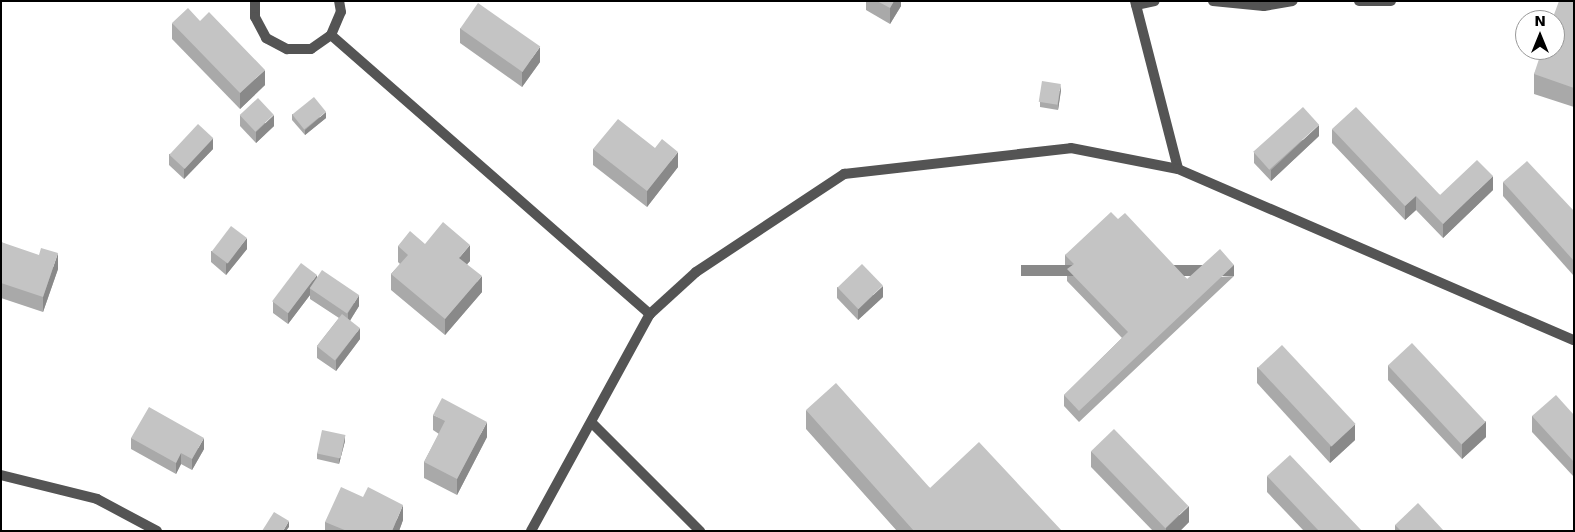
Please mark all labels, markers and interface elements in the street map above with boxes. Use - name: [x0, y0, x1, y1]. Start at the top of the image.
- north arrow: [1515, 10, 1565, 60]
- text: N: [1534, 13, 1546, 29]

